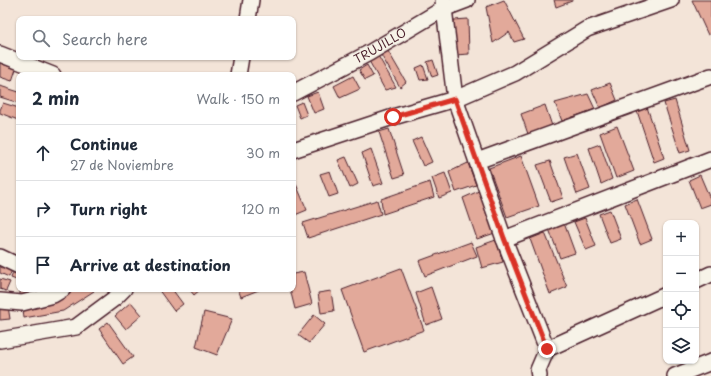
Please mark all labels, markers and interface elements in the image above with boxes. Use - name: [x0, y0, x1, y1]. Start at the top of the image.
- search box: [16, 16, 296, 60]
- street label: TRUJILLO: [350, 23, 409, 68]
- icon: search: [30, 27, 52, 49]
- text: Search here: [62, 27, 148, 50]
- text: 2 min: [32, 85, 79, 111]
- text: Walk · 150 m: [196, 89, 280, 108]
- route start: [384, 108, 402, 126]
- text: Continue: [70, 132, 138, 155]
- icon: ahead: [32, 142, 54, 164]
- text: 30 m: [246, 143, 280, 162]
- text: 27 de Noviembre: [70, 155, 174, 174]
- text: Turn right: [70, 197, 147, 220]
- icon: right: [32, 198, 54, 220]
- text: 120 m: [241, 199, 280, 218]
- map controls: [663, 220, 699, 364]
- button: +: [663, 220, 699, 256]
- text: Arrive at destination: [70, 253, 231, 276]
- icon: arrive: [32, 254, 54, 276]
- button: −: [663, 256, 699, 292]
- button: locate: [663, 292, 699, 328]
- button: layers: [663, 328, 699, 364]
- route end: [538, 340, 556, 358]

